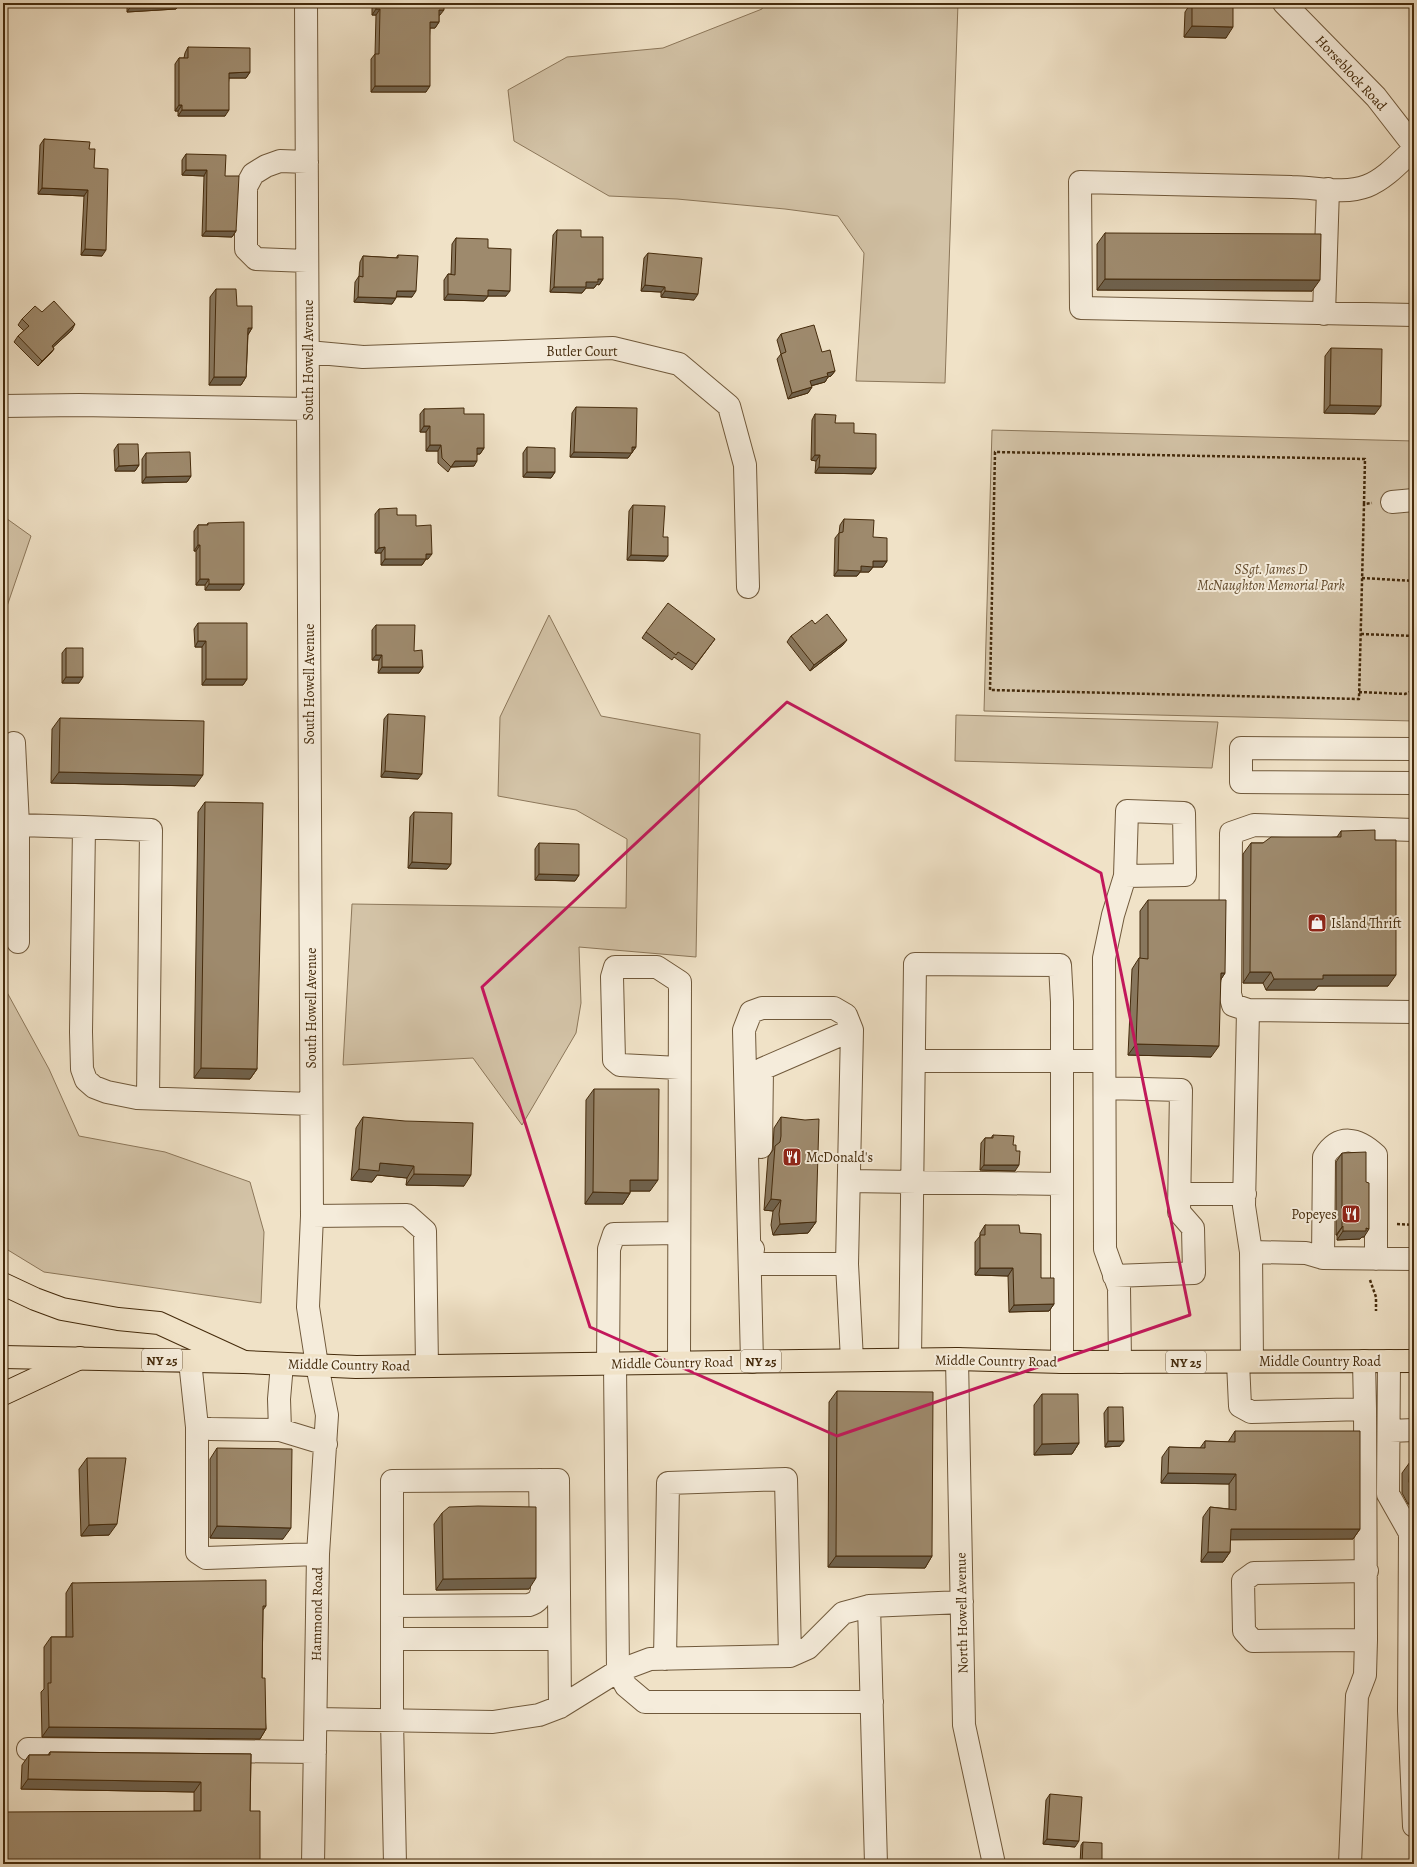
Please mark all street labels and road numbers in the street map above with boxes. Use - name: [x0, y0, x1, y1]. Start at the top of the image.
- street label: Horseblock Road: [1311, 31, 1391, 115]
- street label: South Howell Avenue: [299, 300, 318, 420]
- street label: Butler Court: [546, 342, 618, 361]
- street label: South Howell Avenue: [300, 624, 319, 744]
- street label: South Howell Avenue: [302, 948, 321, 1068]
- road number: NY 25: [142, 1349, 182, 1371]
- road number: NY 25: [741, 1350, 781, 1372]
- street label: Middle Country Road: [935, 1350, 1058, 1372]
- road number: NY 25: [1166, 1351, 1206, 1373]
- street label: Middle Country Road: [611, 1352, 734, 1374]
- street label: Middle Country Road: [1259, 1352, 1382, 1371]
- street label: Middle Country Road: [288, 1354, 411, 1376]
- street label: North Howell Avenue: [951, 1552, 973, 1674]
- street label: Hammond Road: [307, 1566, 327, 1661]

